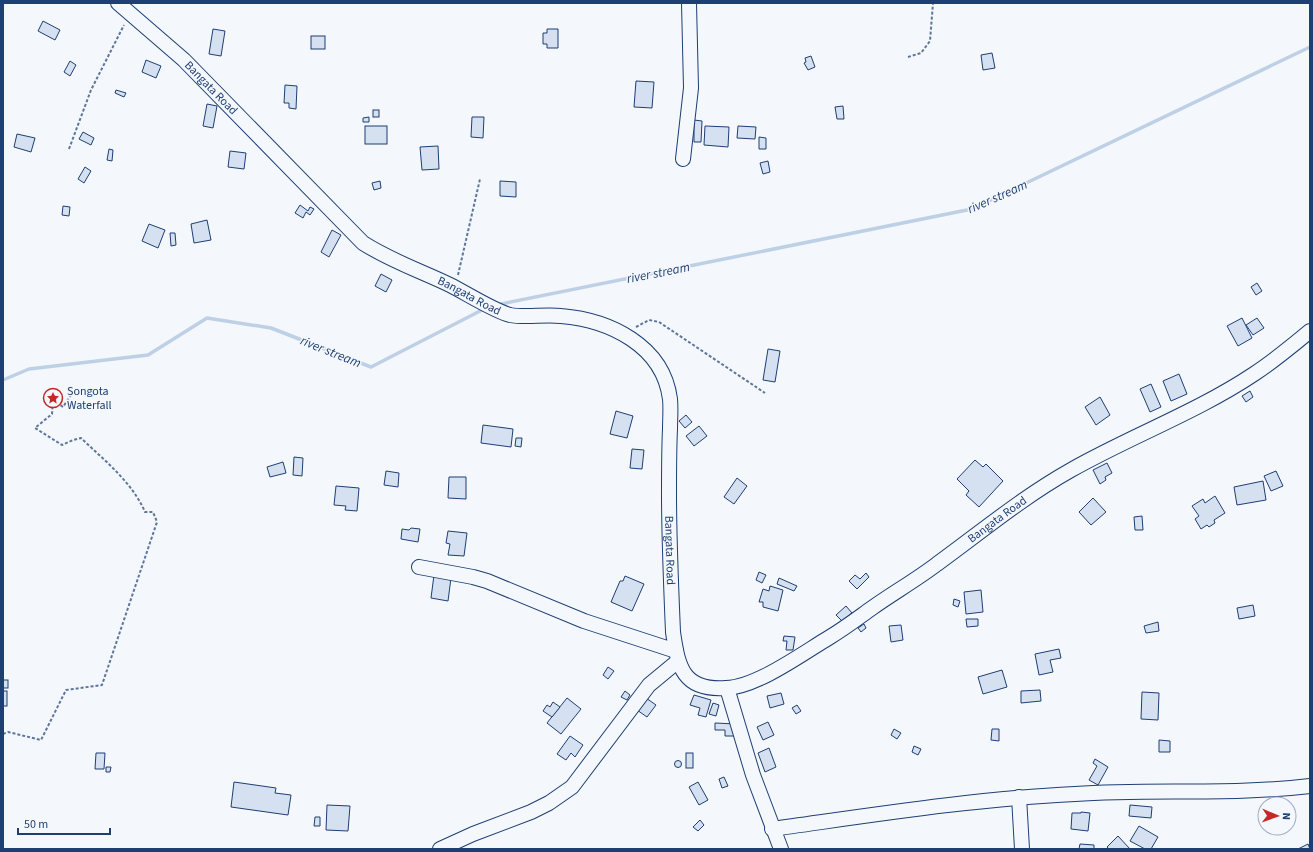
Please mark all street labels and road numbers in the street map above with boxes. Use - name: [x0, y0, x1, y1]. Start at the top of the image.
- street label: Bangata Road: [180, 57, 241, 119]
- street label: Bangata Road: [435, 272, 504, 320]
- street label: Bangata Road: [964, 492, 1030, 547]
- street label: Bangata Road: [660, 516, 679, 585]

